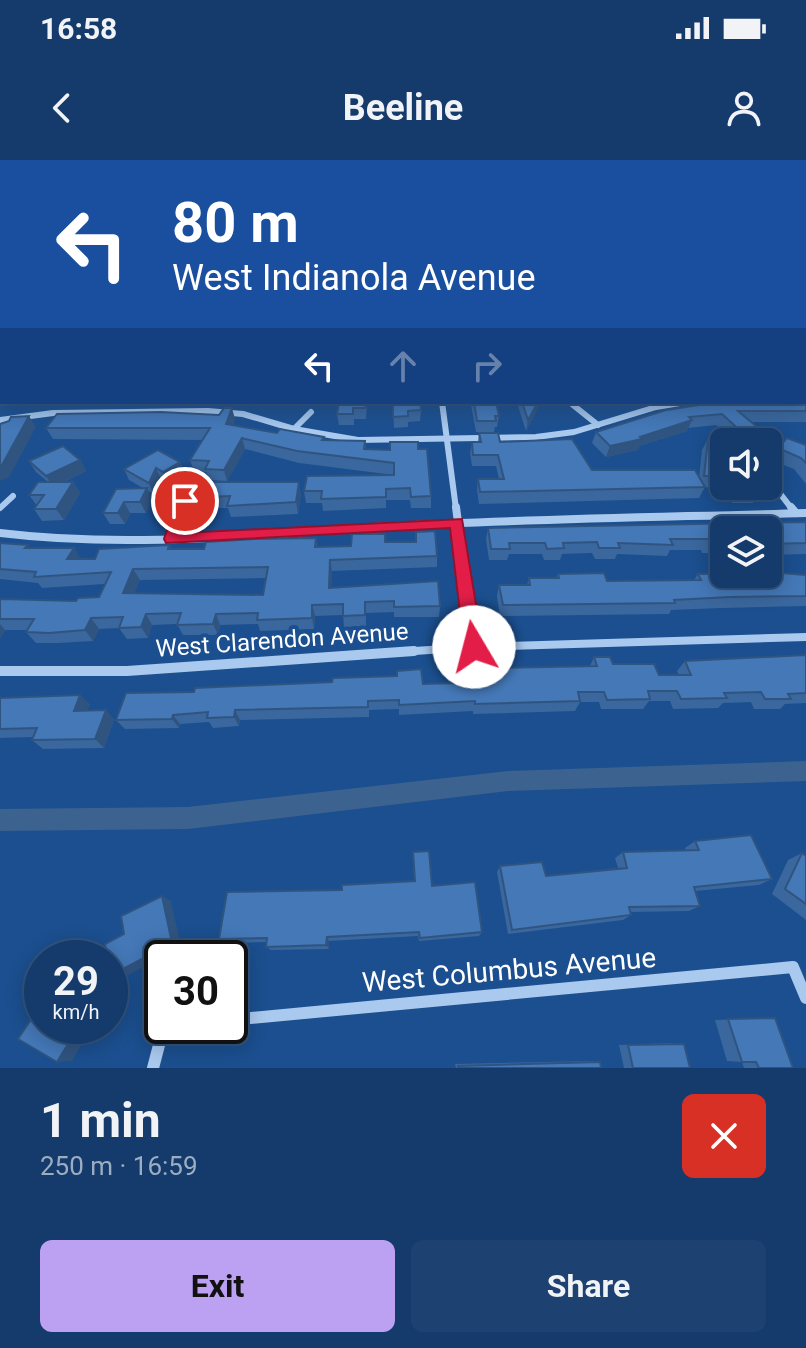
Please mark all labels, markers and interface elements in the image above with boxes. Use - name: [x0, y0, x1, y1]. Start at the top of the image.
- text: 16:58: [40, 11, 117, 46]
- icon: back: [40, 86, 84, 130]
- icon: person: [722, 86, 766, 130]
- text: Beeline: [343, 87, 463, 129]
- text: 80 m: [172, 190, 299, 256]
- icon: left: [40, 192, 144, 296]
- text: West Indianola Avenue: [172, 257, 535, 299]
- icon: left: [297, 344, 341, 388]
- icon: ahead: [381, 344, 425, 388]
- icon: right: [465, 344, 509, 388]
- map controls: [710, 428, 782, 588]
- button: sound: [710, 428, 782, 500]
- pin: [151, 467, 219, 535]
- icon: arrive: [163, 479, 207, 523]
- button: layers: [710, 516, 782, 588]
- position arrow: [432, 605, 516, 689]
- street label: West Clarendon Avenue: [155, 617, 409, 663]
- speed limit sign: 30: [144, 940, 248, 1044]
- street label: West Columbus Avenue: [361, 941, 657, 999]
- text: 29: [53, 958, 99, 1005]
- text: km/h: [53, 1000, 99, 1024]
- text: 1 min: [40, 1092, 161, 1149]
- button: close: [682, 1094, 766, 1178]
- text: 250 m · 16:59: [40, 1151, 198, 1181]
- button: Exit: [40, 1240, 395, 1332]
- button: Share: [411, 1240, 766, 1332]

